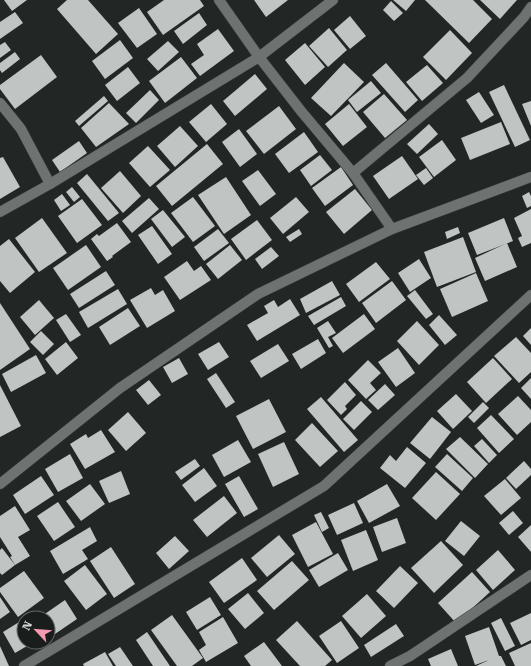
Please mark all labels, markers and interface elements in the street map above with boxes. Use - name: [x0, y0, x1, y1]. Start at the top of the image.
- north arrow: [16, 610, 56, 650]
- text: N: [20, 619, 35, 632]

